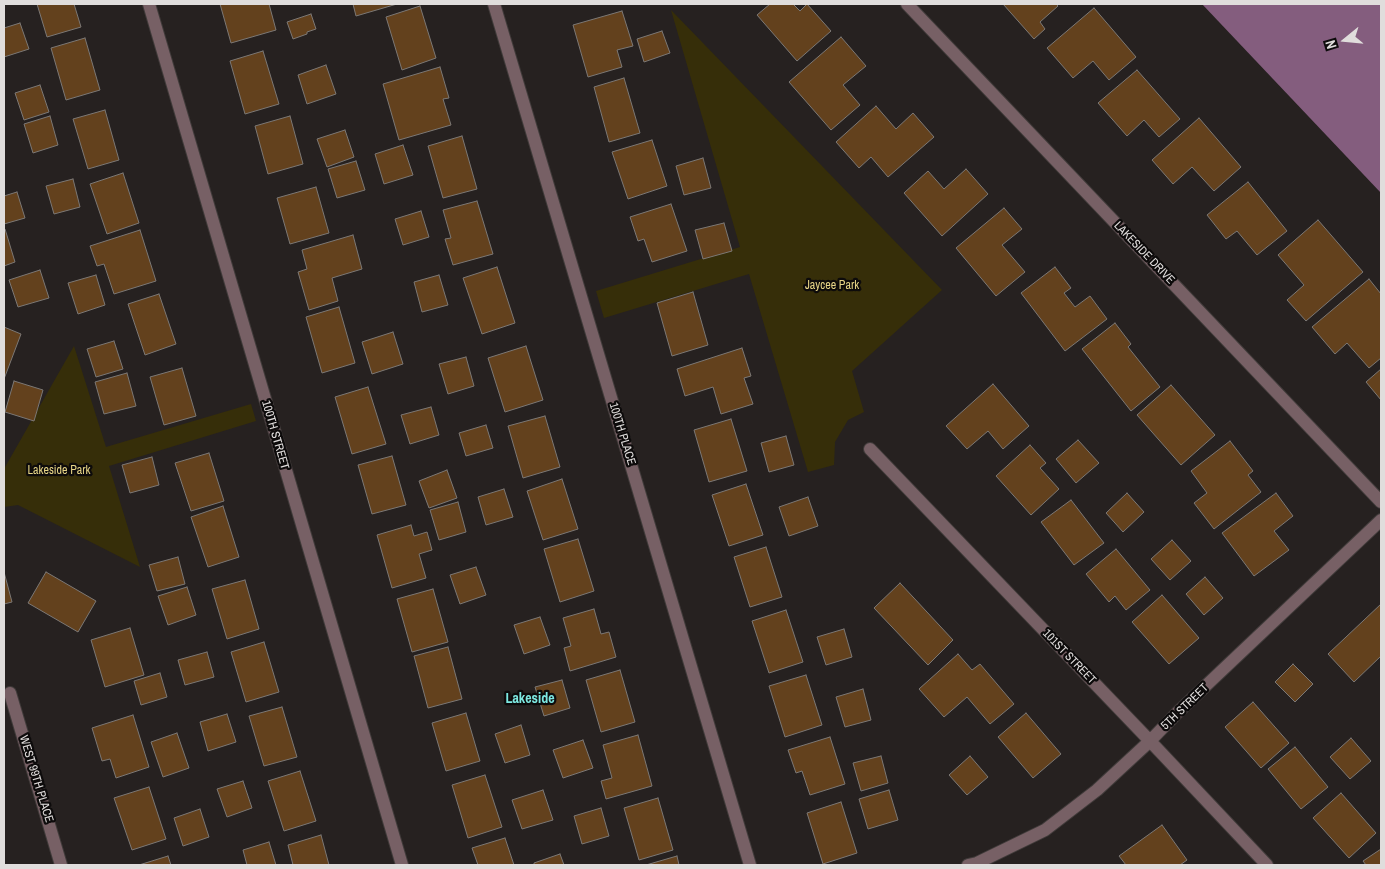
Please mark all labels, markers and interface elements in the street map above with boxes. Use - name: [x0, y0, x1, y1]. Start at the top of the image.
- north arrow: [1320, 15, 1370, 65]
- text: N: [1321, 38, 1340, 51]
- street label: LAKESIDE DRIVE: [1111, 219, 1177, 287]
- park label: Jaycee Park: [805, 279, 859, 293]
- street label: 100TH STREET: [258, 399, 292, 471]
- street label: 100TH PLACE: [606, 401, 638, 467]
- park label: Lakeside Park: [28, 464, 90, 478]
- street label: 101ST STREET: [1039, 627, 1099, 687]
- street label: 5TH STREET: [1158, 681, 1212, 733]
- district label: Lakeside: [505, 691, 555, 707]
- street label: WEST 99TH PLACE: [16, 734, 56, 824]

